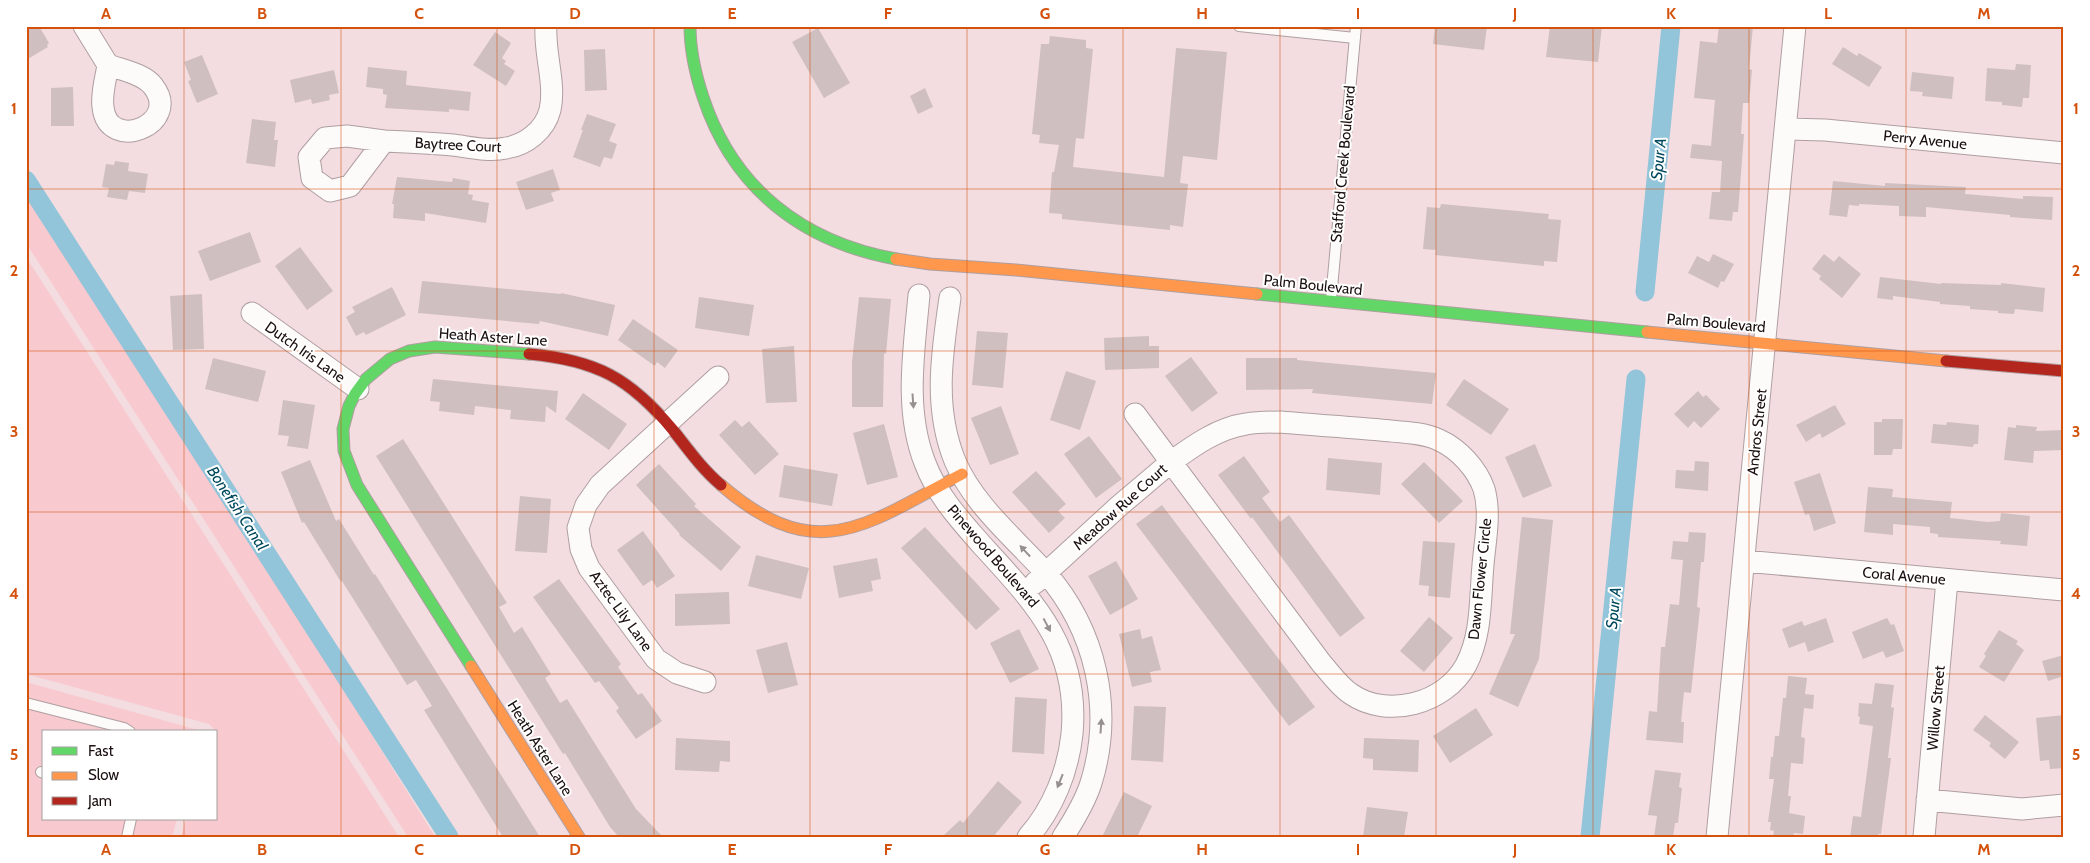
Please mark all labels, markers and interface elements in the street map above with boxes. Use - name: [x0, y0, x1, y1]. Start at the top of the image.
- text: A: [101, 4, 111, 23]
- text: B: [257, 4, 267, 23]
- text: C: [414, 4, 424, 23]
- text: D: [569, 4, 581, 23]
- text: E: [727, 4, 737, 23]
- text: F: [884, 4, 893, 23]
- text: G: [1040, 4, 1050, 23]
- text: H: [1196, 4, 1208, 23]
- text: I: [1356, 4, 1360, 23]
- text: J: [1512, 4, 1517, 23]
- text: K: [1666, 4, 1676, 23]
- text: L: [1824, 4, 1832, 23]
- text: M: [1977, 4, 1991, 23]
- street label: Stafford Creek Boulevard: [1327, 85, 1359, 243]
- text: 1: [11, 99, 17, 118]
- text: 1: [2073, 99, 2079, 118]
- street label: Perry Avenue: [1882, 127, 1968, 153]
- street label: Baytree Court: [414, 134, 502, 156]
- water label: Spur A: [1647, 137, 1670, 181]
- text: 2: [10, 261, 18, 280]
- text: 2: [2072, 261, 2080, 280]
- street label: Palm Boulevard: [1263, 271, 1363, 299]
- street label: Palm Boulevard: [1666, 310, 1766, 336]
- street label: Dutch Iris Lane: [261, 318, 349, 386]
- street label: Heath Aster Lane: [438, 324, 548, 350]
- street label: Andros Street: [1744, 388, 1770, 476]
- one-way arrow: [909, 393, 917, 409]
- text: 3: [10, 422, 18, 441]
- text: 3: [2072, 422, 2080, 441]
- street label: Meadow Rue Court: [1069, 460, 1171, 554]
- water label: Bonefish Canal: [203, 462, 272, 554]
- street label: Pinewood Boulevard: [943, 501, 1043, 611]
- street label: Dawn Flower Circle: [1465, 517, 1495, 641]
- one-way arrow: [1019, 544, 1030, 557]
- street label: Coral Avenue: [1862, 563, 1947, 589]
- street label: Aztec Lily Lane: [586, 567, 656, 655]
- text: 4: [9, 584, 19, 603]
- text: 4: [2071, 584, 2081, 603]
- water label: Spur A: [1602, 586, 1625, 630]
- one-way arrow: [1043, 617, 1051, 632]
- street label: Willow Street: [1923, 665, 1949, 751]
- street label: Heath Aster Lane: [504, 697, 577, 799]
- one-way arrow: [1097, 718, 1105, 734]
- legend: [42, 730, 218, 820]
- text: Fast: [88, 742, 113, 760]
- text: 5: [10, 745, 18, 764]
- text: 5: [2072, 745, 2080, 764]
- text: Slow: [88, 766, 119, 784]
- one-way arrow: [1056, 774, 1064, 788]
- text: Jam: [87, 792, 112, 810]
- text: A: [101, 840, 111, 859]
- text: B: [257, 840, 267, 859]
- text: C: [414, 840, 424, 859]
- text: D: [569, 840, 581, 859]
- text: E: [727, 840, 737, 859]
- text: F: [884, 840, 893, 859]
- text: G: [1040, 840, 1050, 859]
- text: H: [1196, 840, 1208, 859]
- text: I: [1356, 840, 1360, 859]
- text: J: [1512, 840, 1517, 859]
- text: K: [1666, 840, 1676, 859]
- text: L: [1824, 840, 1832, 859]
- text: M: [1977, 840, 1991, 859]

